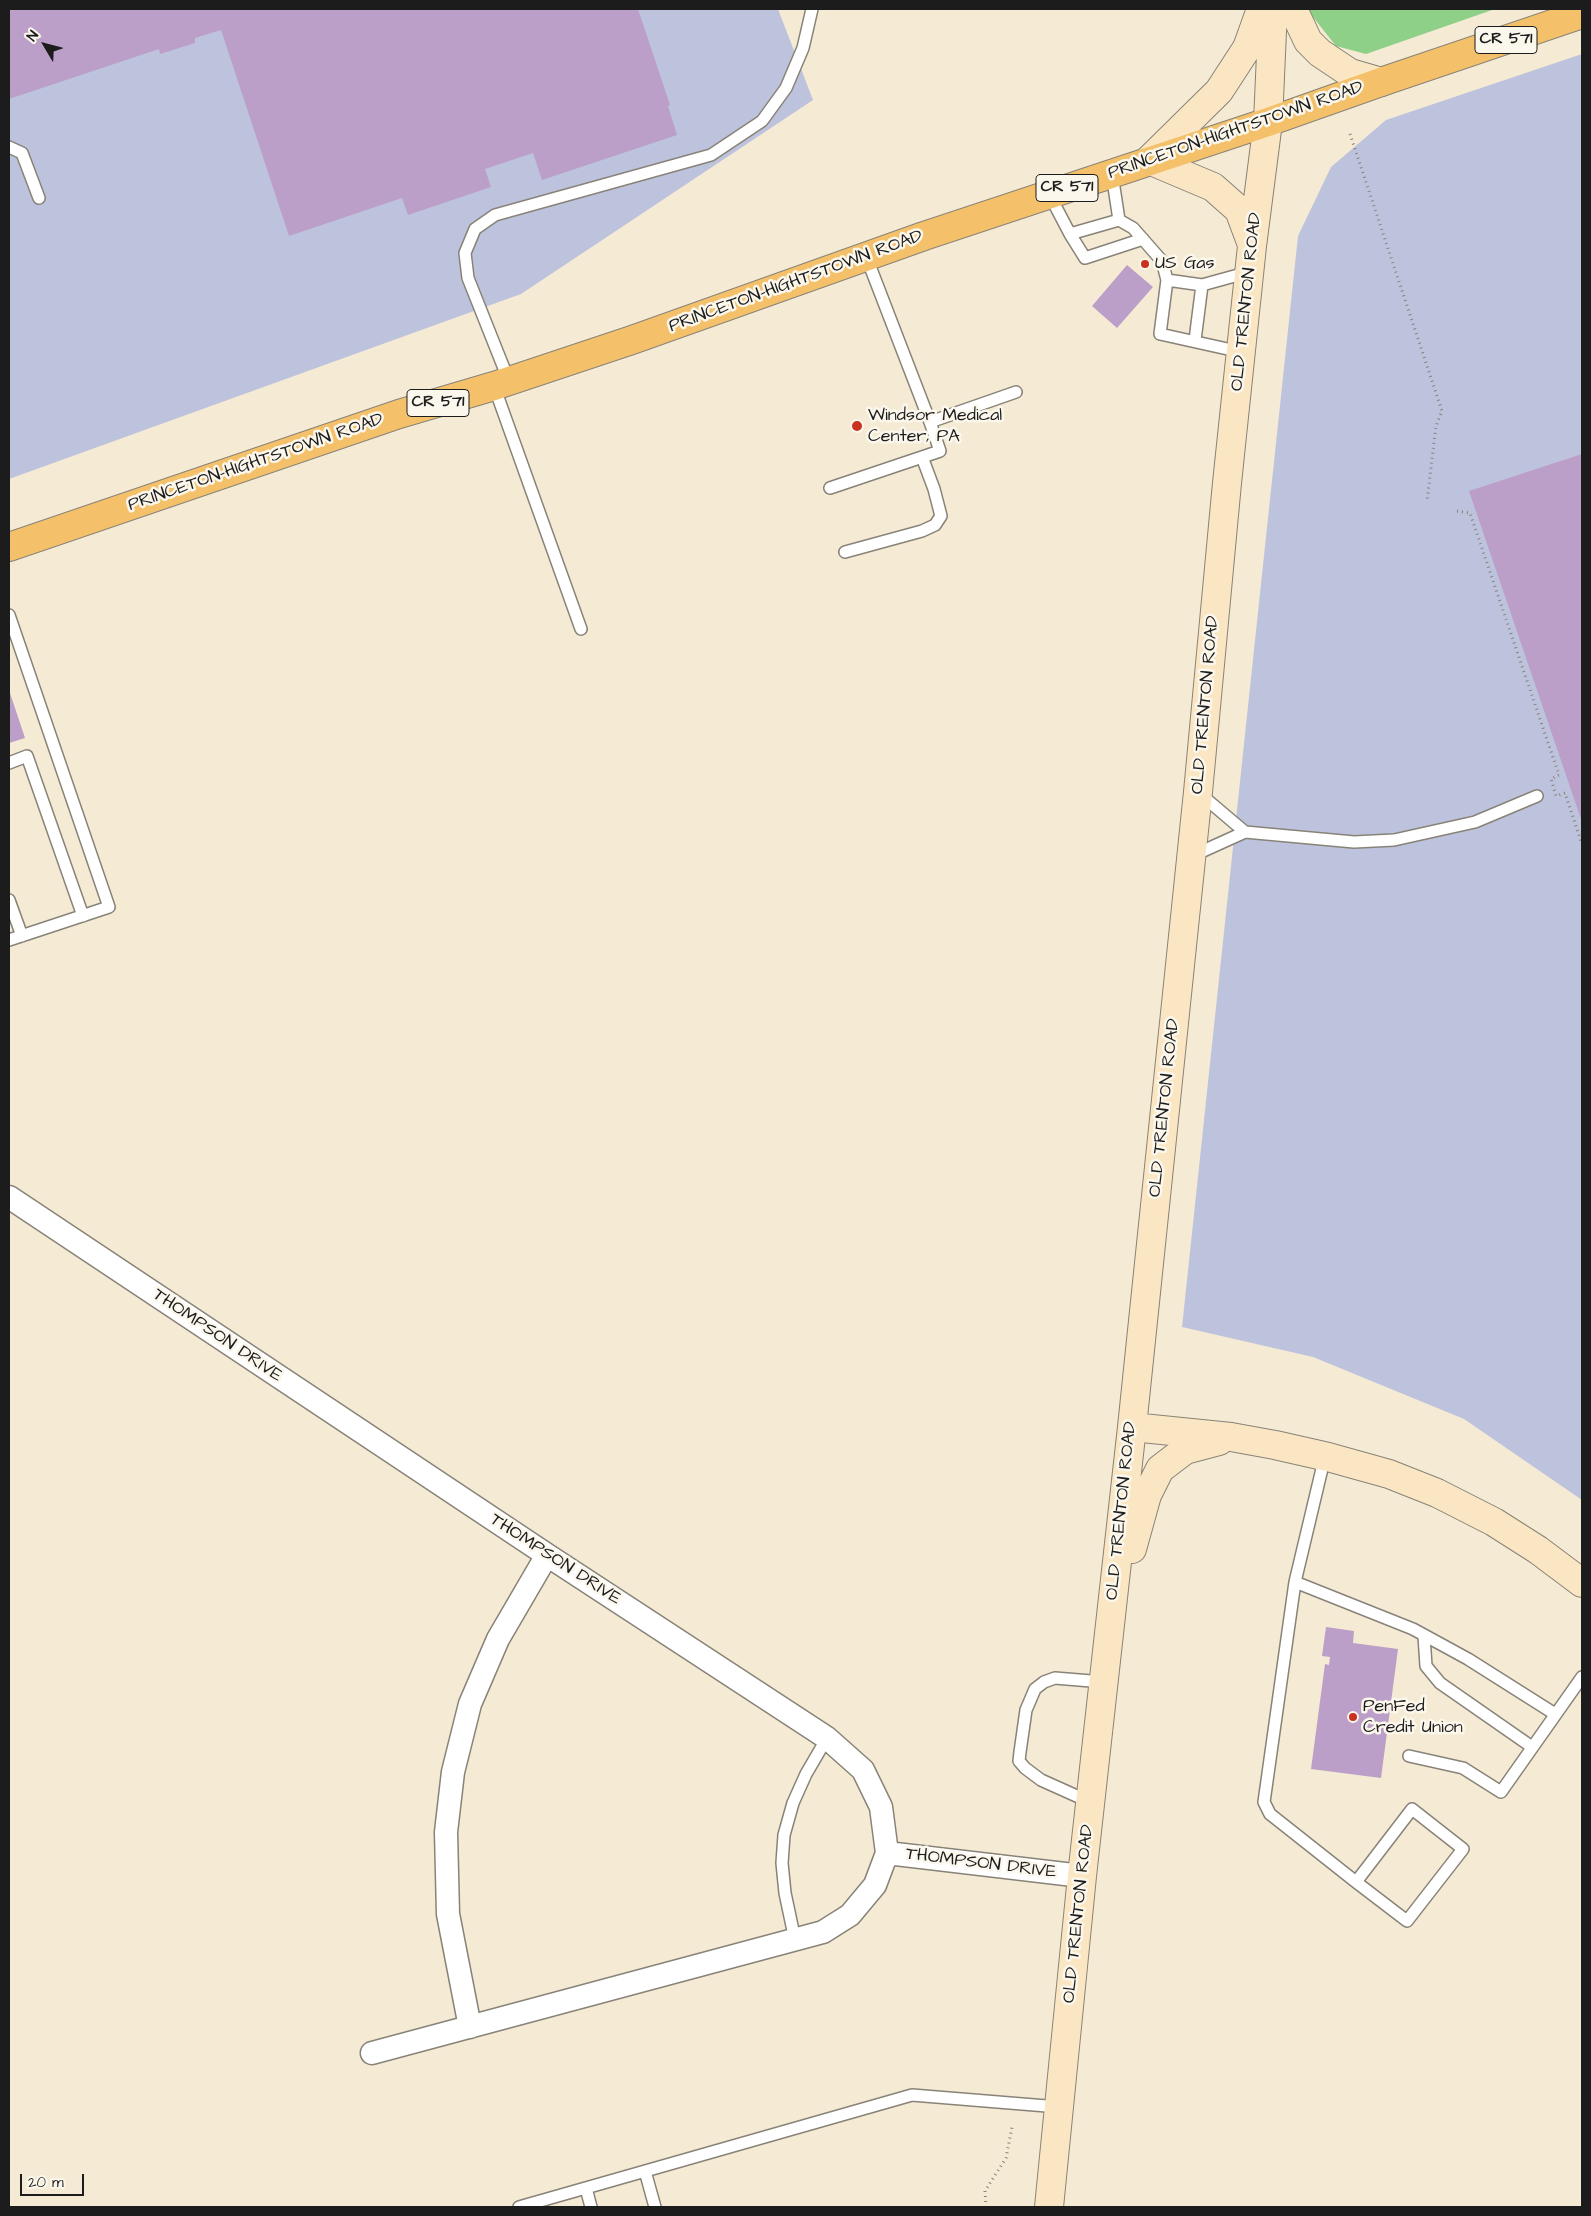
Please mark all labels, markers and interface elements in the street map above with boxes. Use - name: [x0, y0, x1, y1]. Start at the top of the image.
- north arrow: [20, 20, 70, 70]
- text: N: [22, 26, 44, 45]
- road number: CR 571: [1475, 26, 1537, 54]
- street label: PRINCETON-HIGHTSTOWN ROAD: [1106, 77, 1366, 185]
- road number: CR 571: [1036, 174, 1098, 202]
- street label: OLD TRENTON ROAD: [1227, 212, 1267, 392]
- street label: PRINCETON-HIGHTSTOWN ROAD: [666, 226, 926, 338]
- place label: US Gas: [1155, 253, 1215, 275]
- marker: US Gas: [1139, 258, 1151, 270]
- road number: CR 571: [407, 389, 469, 416]
- place label: Windsor Medical Center, PA: [868, 405, 1002, 448]
- street label: PRINCETON-HIGHTSTOWN ROAD: [126, 409, 386, 517]
- marker: Windsor Medical Center, PA: [850, 419, 864, 433]
- street label: OLD TRENTON ROAD: [1187, 615, 1225, 795]
- street label: OLD TRENTON ROAD: [1145, 1018, 1185, 1198]
- street label: THOMPSON DRIVE: [148, 1285, 286, 1387]
- street label: OLD TRENTON ROAD: [1102, 1421, 1142, 1601]
- street label: THOMPSON DRIVE: [485, 1510, 625, 1610]
- place label: PenFed Credit Union: [1363, 1696, 1463, 1738]
- marker: PenFed Credit Union: [1347, 1711, 1359, 1723]
- street label: OLD TRENTON ROAD: [1059, 1824, 1099, 2004]
- street label: THOMPSON DRIVE: [904, 1844, 1058, 1884]
- scale bar: [22, 2164, 86, 2196]
- text: 20 m: [28, 2172, 64, 2193]

